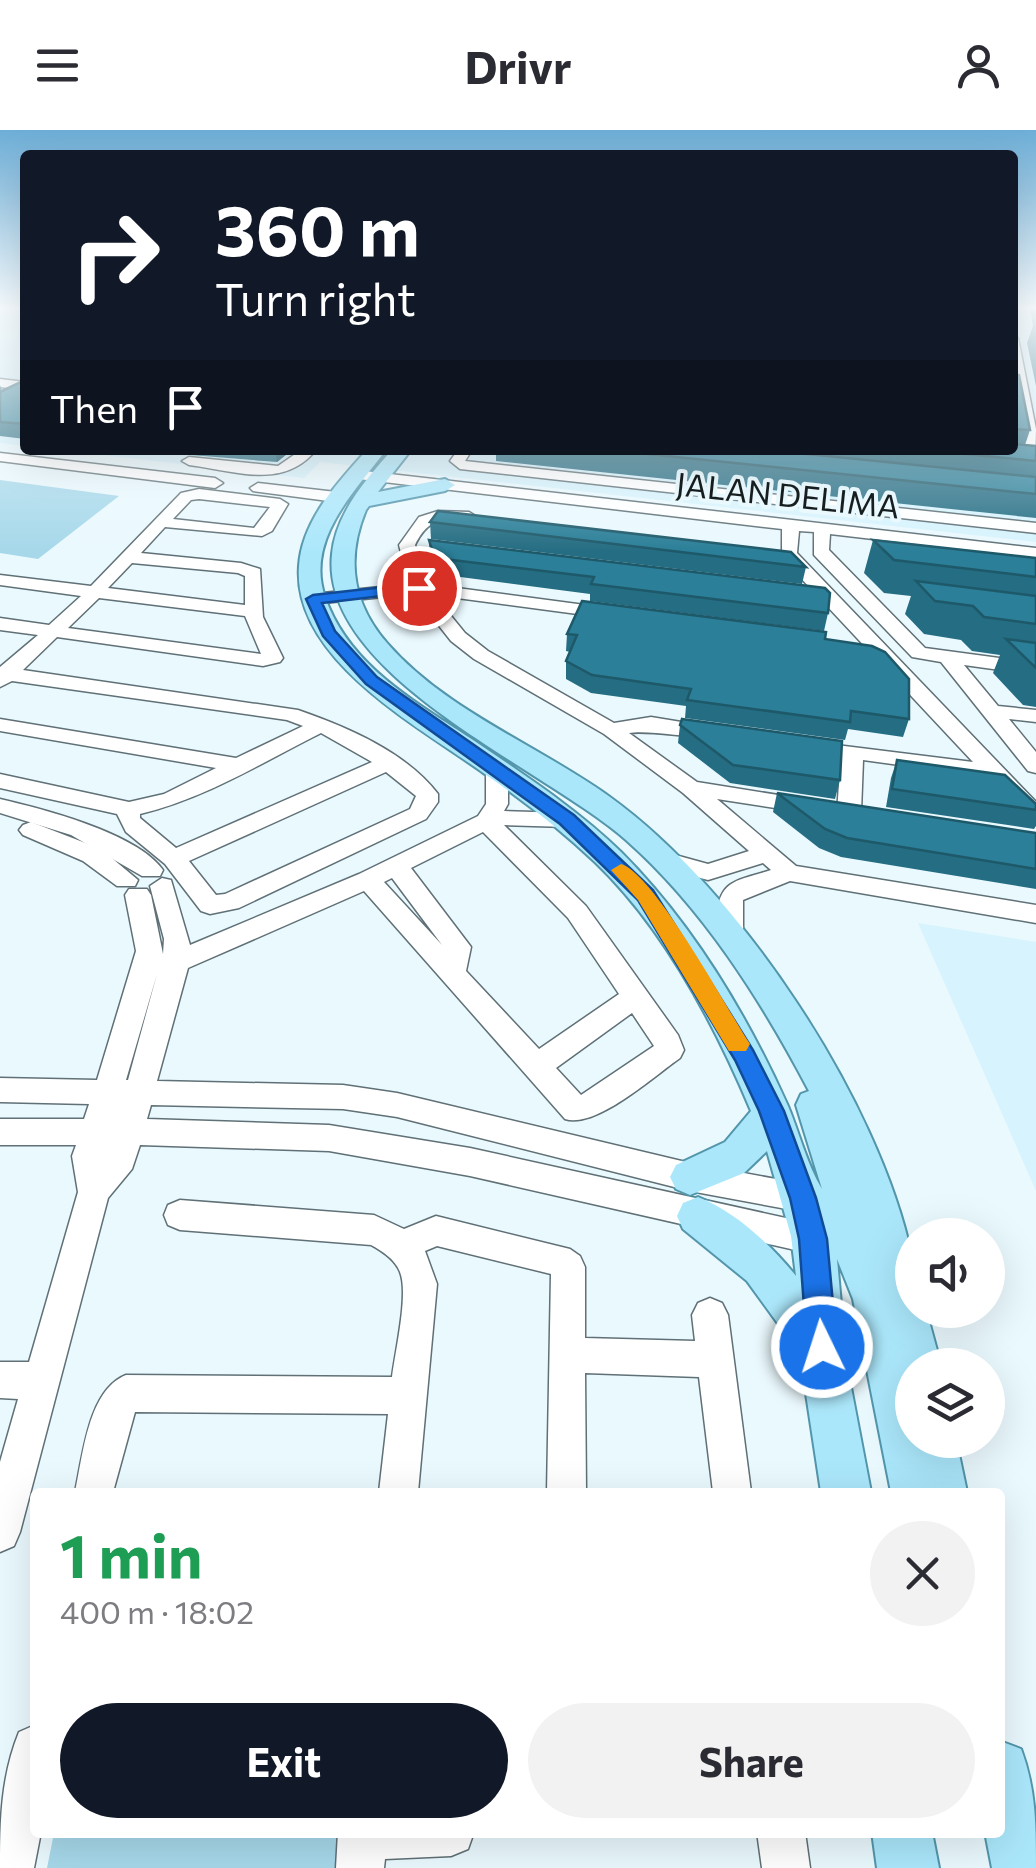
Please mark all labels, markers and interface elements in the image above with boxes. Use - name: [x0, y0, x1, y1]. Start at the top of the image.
- icon: menu: [30, 38, 85, 93]
- text: Drivr: [464, 38, 572, 93]
- icon: person: [951, 38, 1006, 93]
- text: 360 m: [215, 185, 420, 270]
- icon: right: [50, 190, 180, 320]
- text: Turn right: [215, 270, 416, 325]
- icon: arrive: [158, 380, 213, 435]
- text: Then: [50, 384, 138, 431]
- street label: JALAN DELIMA: [674, 462, 902, 526]
- pin: [377, 546, 462, 631]
- icon: arrive: [392, 561, 447, 616]
- map controls: [895, 1218, 1005, 1458]
- button: sound: [895, 1218, 1005, 1328]
- position arrow: [770, 1295, 874, 1399]
- button: layers: [895, 1348, 1005, 1458]
- text: 1 min: [60, 1517, 202, 1590]
- button: close: [870, 1521, 975, 1626]
- text: 400 m · 18:02: [60, 1591, 254, 1631]
- button: Exit: [60, 1703, 508, 1818]
- button: Share: [528, 1703, 975, 1818]

